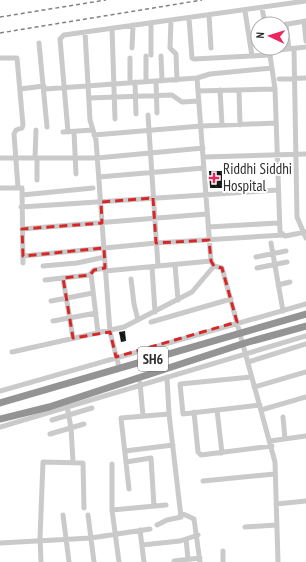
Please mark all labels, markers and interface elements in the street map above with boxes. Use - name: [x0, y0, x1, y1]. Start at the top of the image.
- north arrow: [250, 16, 290, 56]
- text: N: [253, 32, 267, 39]
- place label: Riddhi Siddhi Hospital: [223, 159, 292, 195]
- marker: Riddhi Siddhi Hospital: [208, 172, 220, 184]
- road number: SH6: [138, 347, 168, 371]

